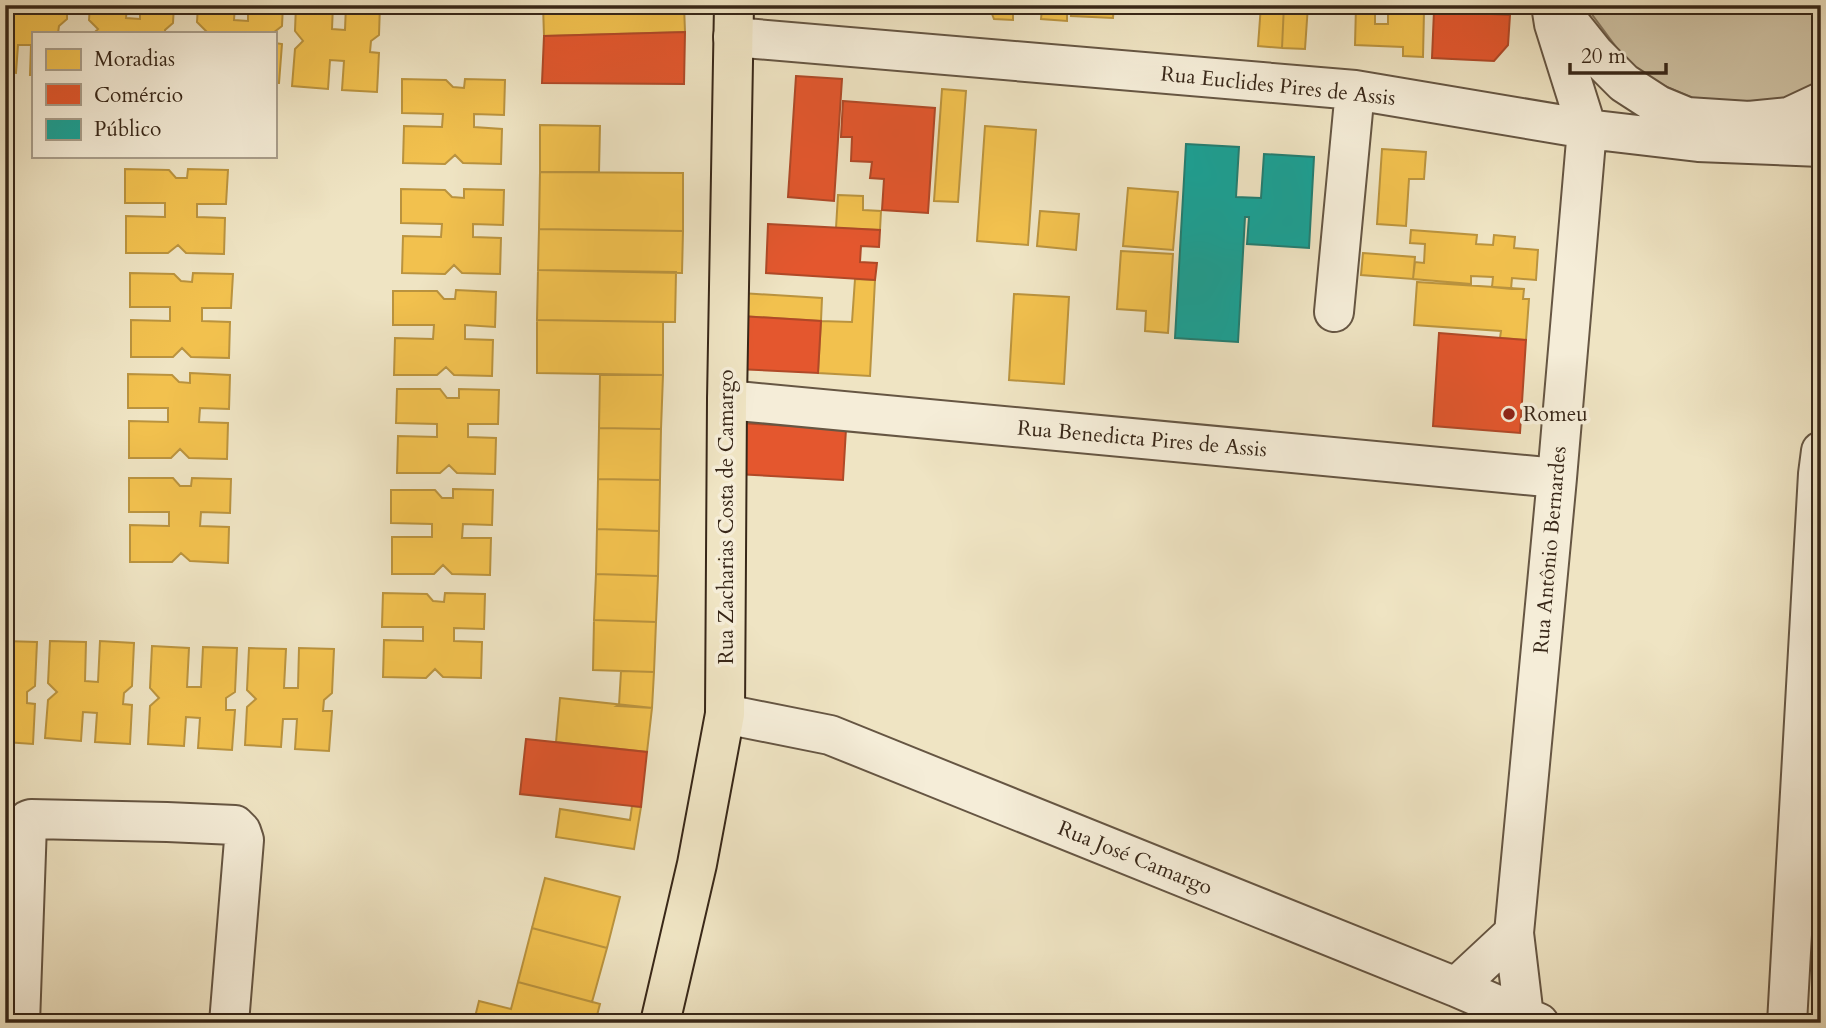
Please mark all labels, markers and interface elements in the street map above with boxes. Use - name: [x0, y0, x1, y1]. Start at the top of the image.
- legend: [32, 32, 276, 158]
- scale bar: [1570, 32, 1667, 76]
- text: 20 m: [1581, 42, 1626, 71]
- text: Moradias: [94, 45, 175, 74]
- street label: Rua Euclides Pires de Assis: [1159, 59, 1397, 113]
- text: Comércio: [94, 81, 183, 110]
- text: Público: [94, 115, 161, 144]
- street label: Rua Zacharias Costa de Camargo: [712, 369, 741, 665]
- place label: Romeu: [1523, 400, 1588, 429]
- marker: Romeu: [1501, 406, 1517, 422]
- street label: Rua Benedicta Pires de Assis: [1016, 414, 1268, 464]
- street label: Rua Antônio Bernardes: [1526, 445, 1574, 655]
- street label: Rua José Camargo: [1053, 814, 1217, 902]

